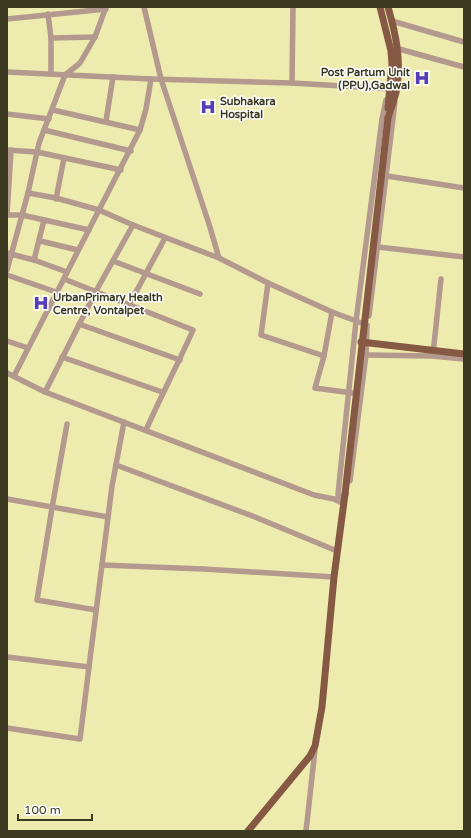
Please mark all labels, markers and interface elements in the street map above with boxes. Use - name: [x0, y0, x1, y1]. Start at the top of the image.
- place label: Post Partum Unit (PPU),Gadwal: [321, 66, 411, 92]
- hospital icon: Post Partum Unit (PPU),Gadwal: [413, 69, 431, 87]
- place label: Subhakara Hospital: [220, 95, 276, 122]
- hospital icon: Subhakara Hospital: [199, 98, 217, 116]
- place label: UrbanPrimary Health Centre, Vontalpet: [53, 291, 163, 318]
- hospital icon: UrbanPrimary Health Centre, Vontalpet: [32, 294, 50, 312]
- scale bar: [18, 796, 92, 822]
- text: 100 m: [24, 803, 61, 817]

